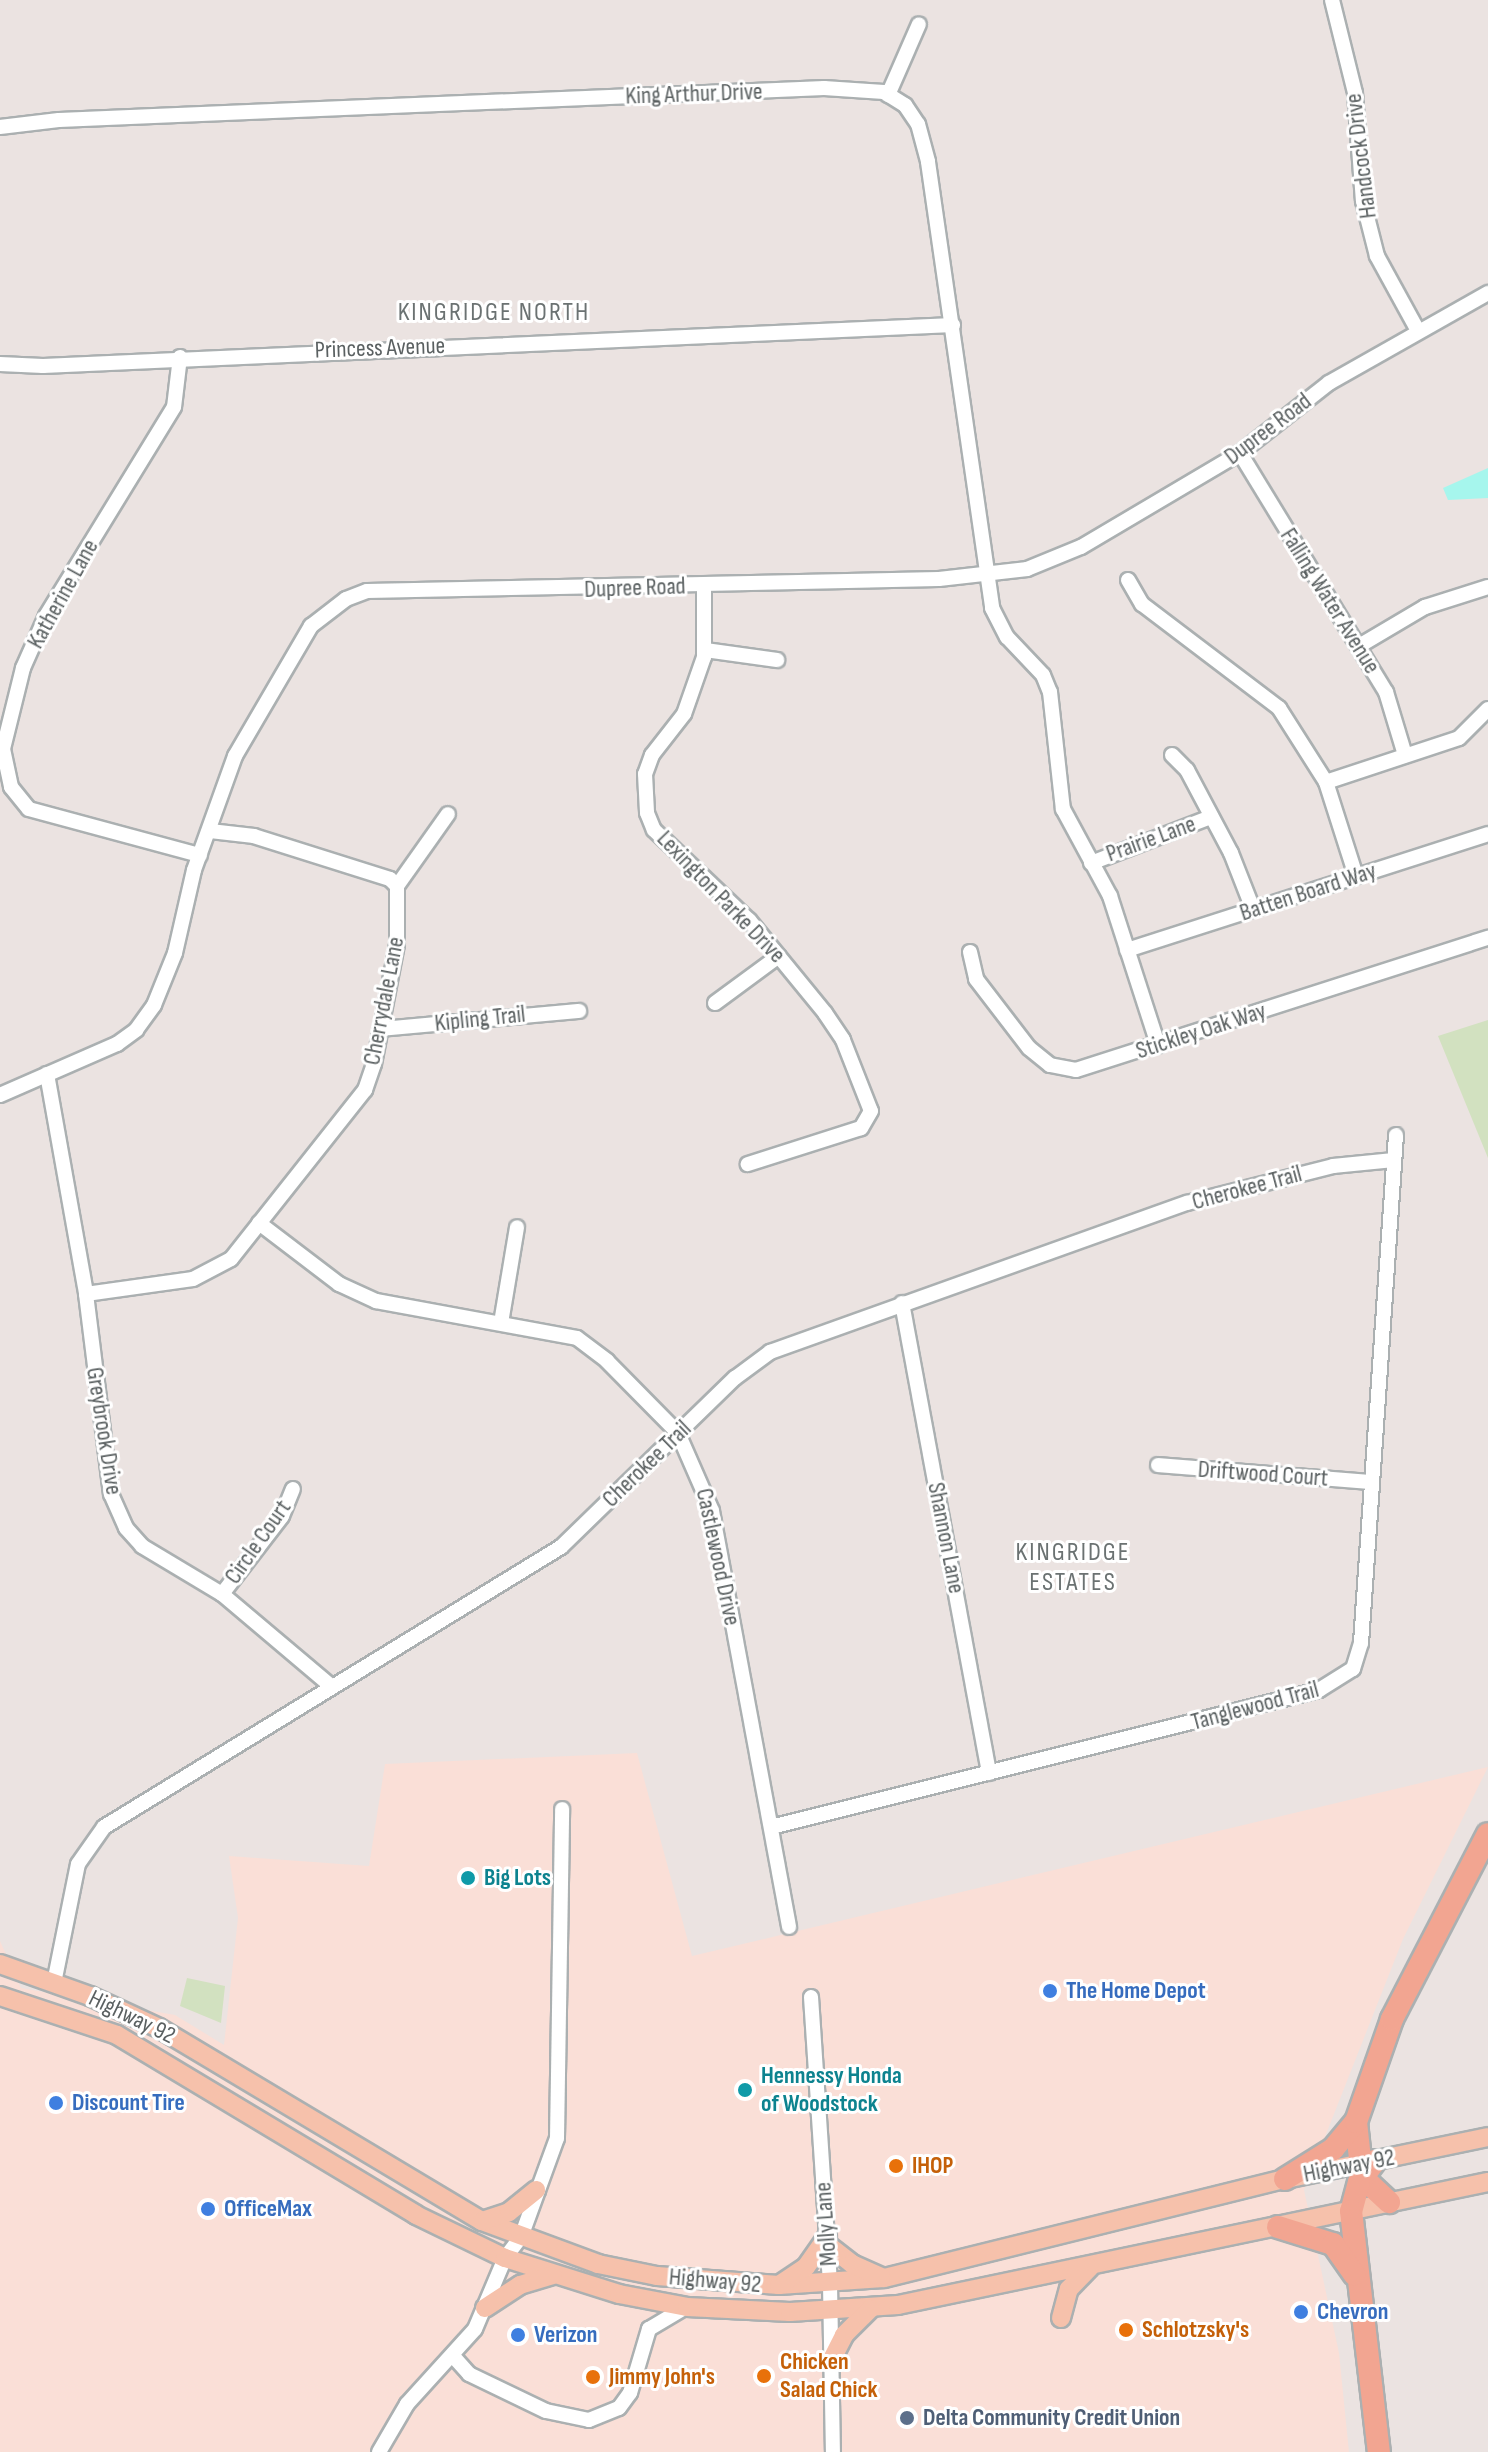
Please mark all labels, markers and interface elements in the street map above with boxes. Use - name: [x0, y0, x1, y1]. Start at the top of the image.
- street label: King Arthur Drive: [625, 77, 763, 111]
- street label: Handcock Drive: [1339, 92, 1383, 220]
- district label: KINGRIDGE NORTH: [398, 297, 590, 329]
- street label: Princess Avenue: [314, 331, 446, 365]
- street label: Dupree Road: [1219, 387, 1317, 471]
- street label: Falling Water Avenue: [1274, 523, 1386, 679]
- street label: Katherine Lane: [21, 534, 105, 654]
- street label: Dupree Road: [584, 572, 686, 604]
- street label: Prairie Lane: [1102, 810, 1200, 868]
- street label: Lexington Parke Drive: [651, 825, 791, 969]
- street label: Batten Board Way: [1236, 856, 1380, 928]
- street label: Cherrydale Lane: [357, 935, 411, 1067]
- street label: Stickley Oak Way: [1132, 996, 1270, 1066]
- street label: Kipling Trail: [433, 1000, 527, 1038]
- street label: Cherokee Trail: [1189, 1160, 1305, 1216]
- street label: Greybrook Drive: [80, 1365, 128, 1497]
- street label: Cherokee Trail: [597, 1415, 697, 1513]
- street label: Driftwood Court: [1197, 1455, 1329, 1493]
- street label: Shannon Lane: [921, 1480, 971, 1596]
- street label: Castlewood Drive: [689, 1486, 747, 1628]
- street label: Circle Court: [219, 1494, 297, 1590]
- district label: KINGRIDGE ESTATES: [1016, 1537, 1130, 1598]
- street label: Tanglewood Trail: [1188, 1675, 1322, 1737]
- place label: Big Lots: [484, 1864, 551, 1892]
- marker: Big Lots: [459, 1869, 477, 1887]
- place label: The Home Depot: [1066, 1977, 1206, 2005]
- marker: The Home Depot: [1041, 1982, 1059, 2000]
- street label: Highway 92: [84, 1984, 180, 2050]
- place label: Hennessy Honda of Woodstock: [761, 2062, 902, 2118]
- marker: Hennessy Honda of Woodstock: [736, 2081, 754, 2099]
- place label: Discount Tire: [72, 2089, 185, 2117]
- marker: Discount Tire: [47, 2094, 65, 2112]
- street label: Highway 92: [1301, 2143, 1397, 2189]
- place label: IHOP: [912, 2152, 953, 2180]
- marker: IHOP: [887, 2157, 905, 2175]
- street label: Molly Lane: [809, 2181, 843, 2267]
- place label: OfficeMax: [224, 2195, 312, 2223]
- marker: OfficeMax: [199, 2200, 217, 2218]
- street label: Highway 92: [668, 2263, 762, 2299]
- place label: Chevron: [1317, 2298, 1388, 2326]
- marker: Chevron: [1292, 2303, 1310, 2321]
- place label: Schlotzsky's: [1142, 2316, 1249, 2344]
- place label: Verizon: [534, 2321, 597, 2349]
- marker: Schlotzsky's: [1117, 2321, 1135, 2339]
- marker: Verizon: [509, 2326, 527, 2344]
- place label: Chicken Salad Chick: [780, 2348, 878, 2404]
- place label: Jimmy John's: [609, 2363, 715, 2391]
- marker: Chicken Salad Chick: [755, 2367, 773, 2385]
- marker: Jimmy John's: [584, 2368, 602, 2386]
- place label: Delta Community Credit Union: [923, 2404, 1180, 2432]
- marker: Delta Community Credit Union: [898, 2409, 916, 2427]

